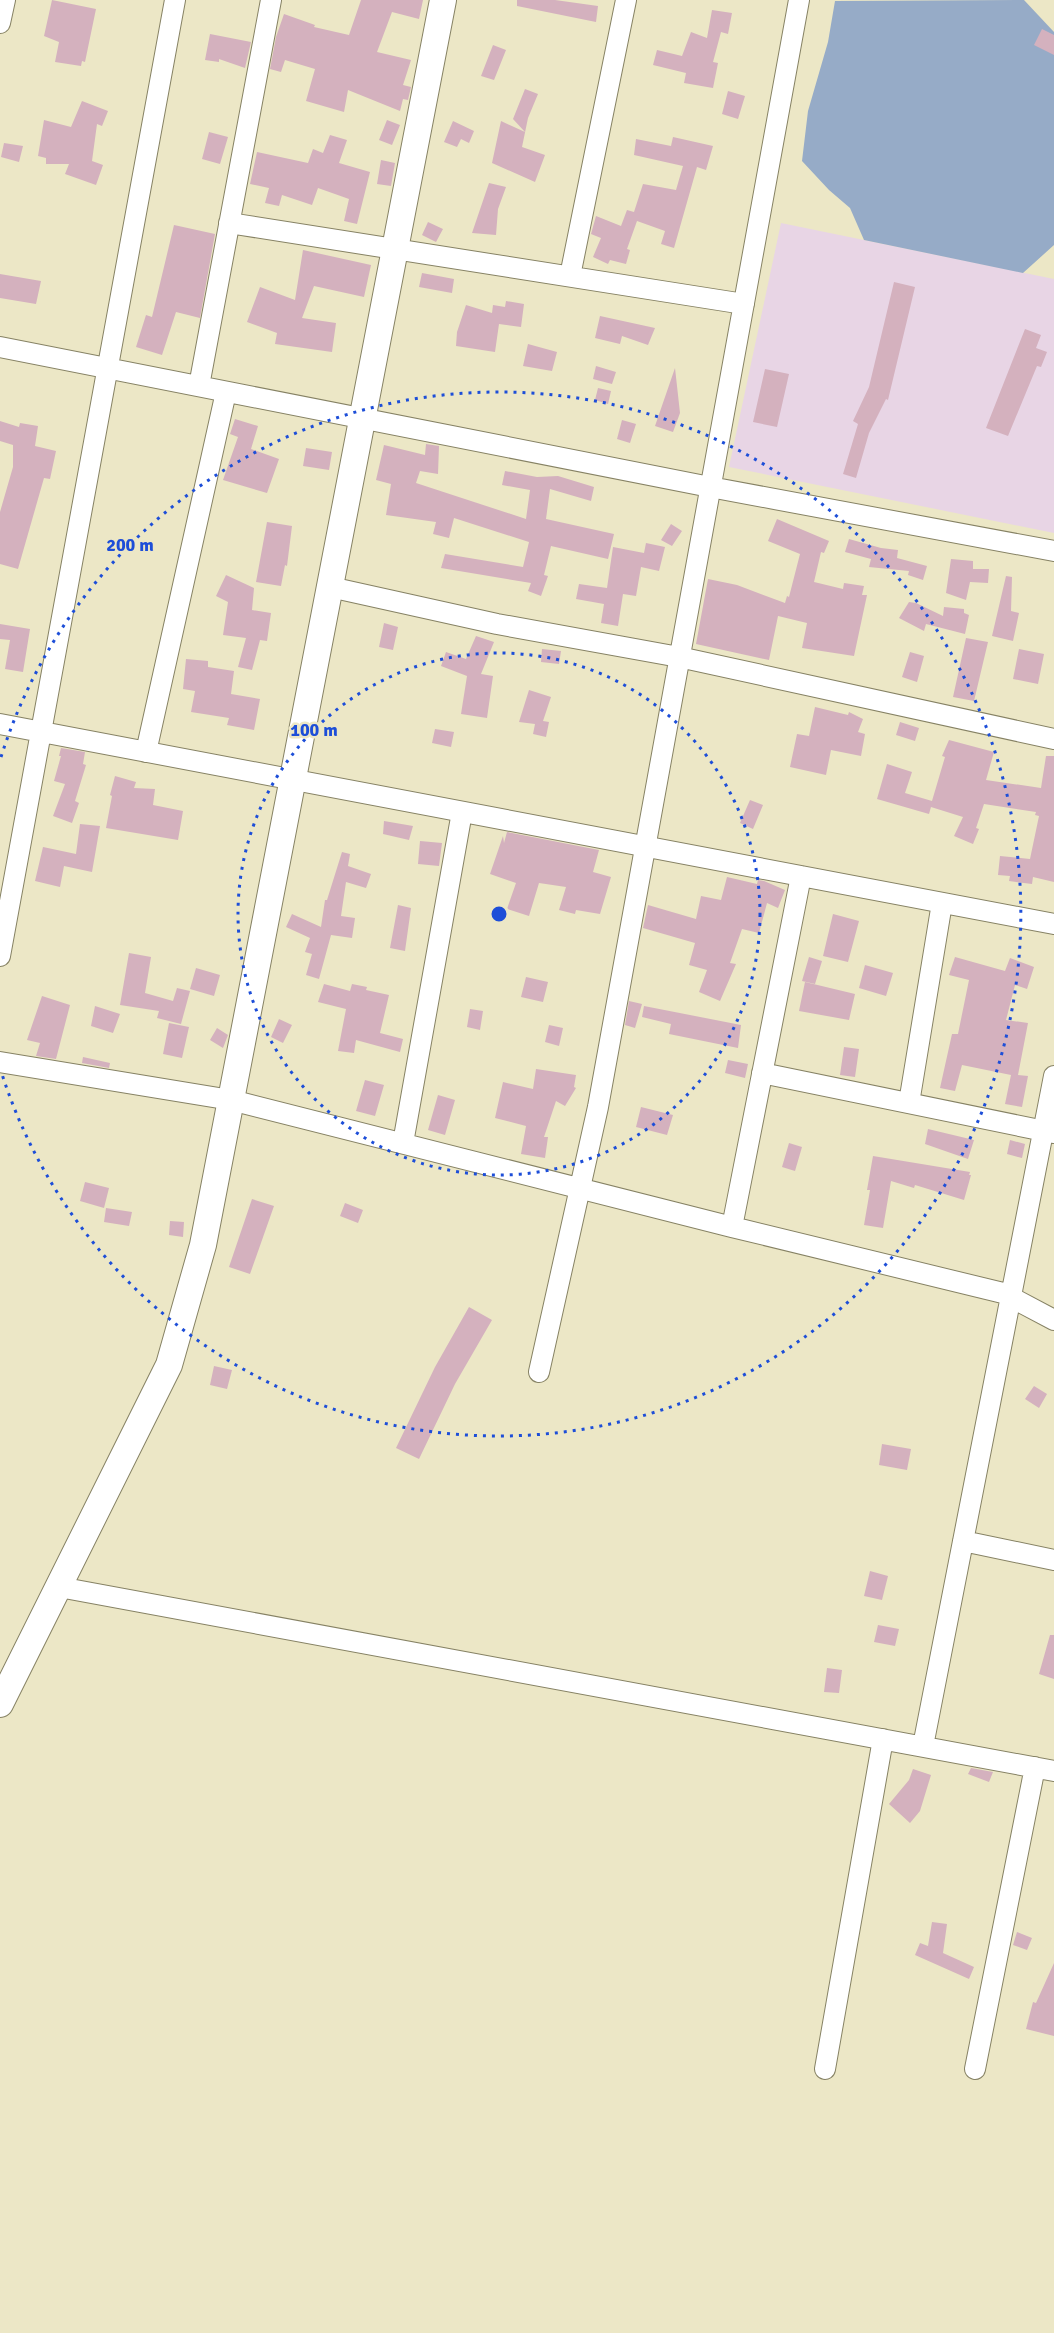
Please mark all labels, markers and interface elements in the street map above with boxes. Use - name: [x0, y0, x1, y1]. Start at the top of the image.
- text: 200 m: [106, 534, 154, 556]
- text: 100 m: [290, 719, 338, 741]
- centre of rings: [489, 904, 509, 924]

